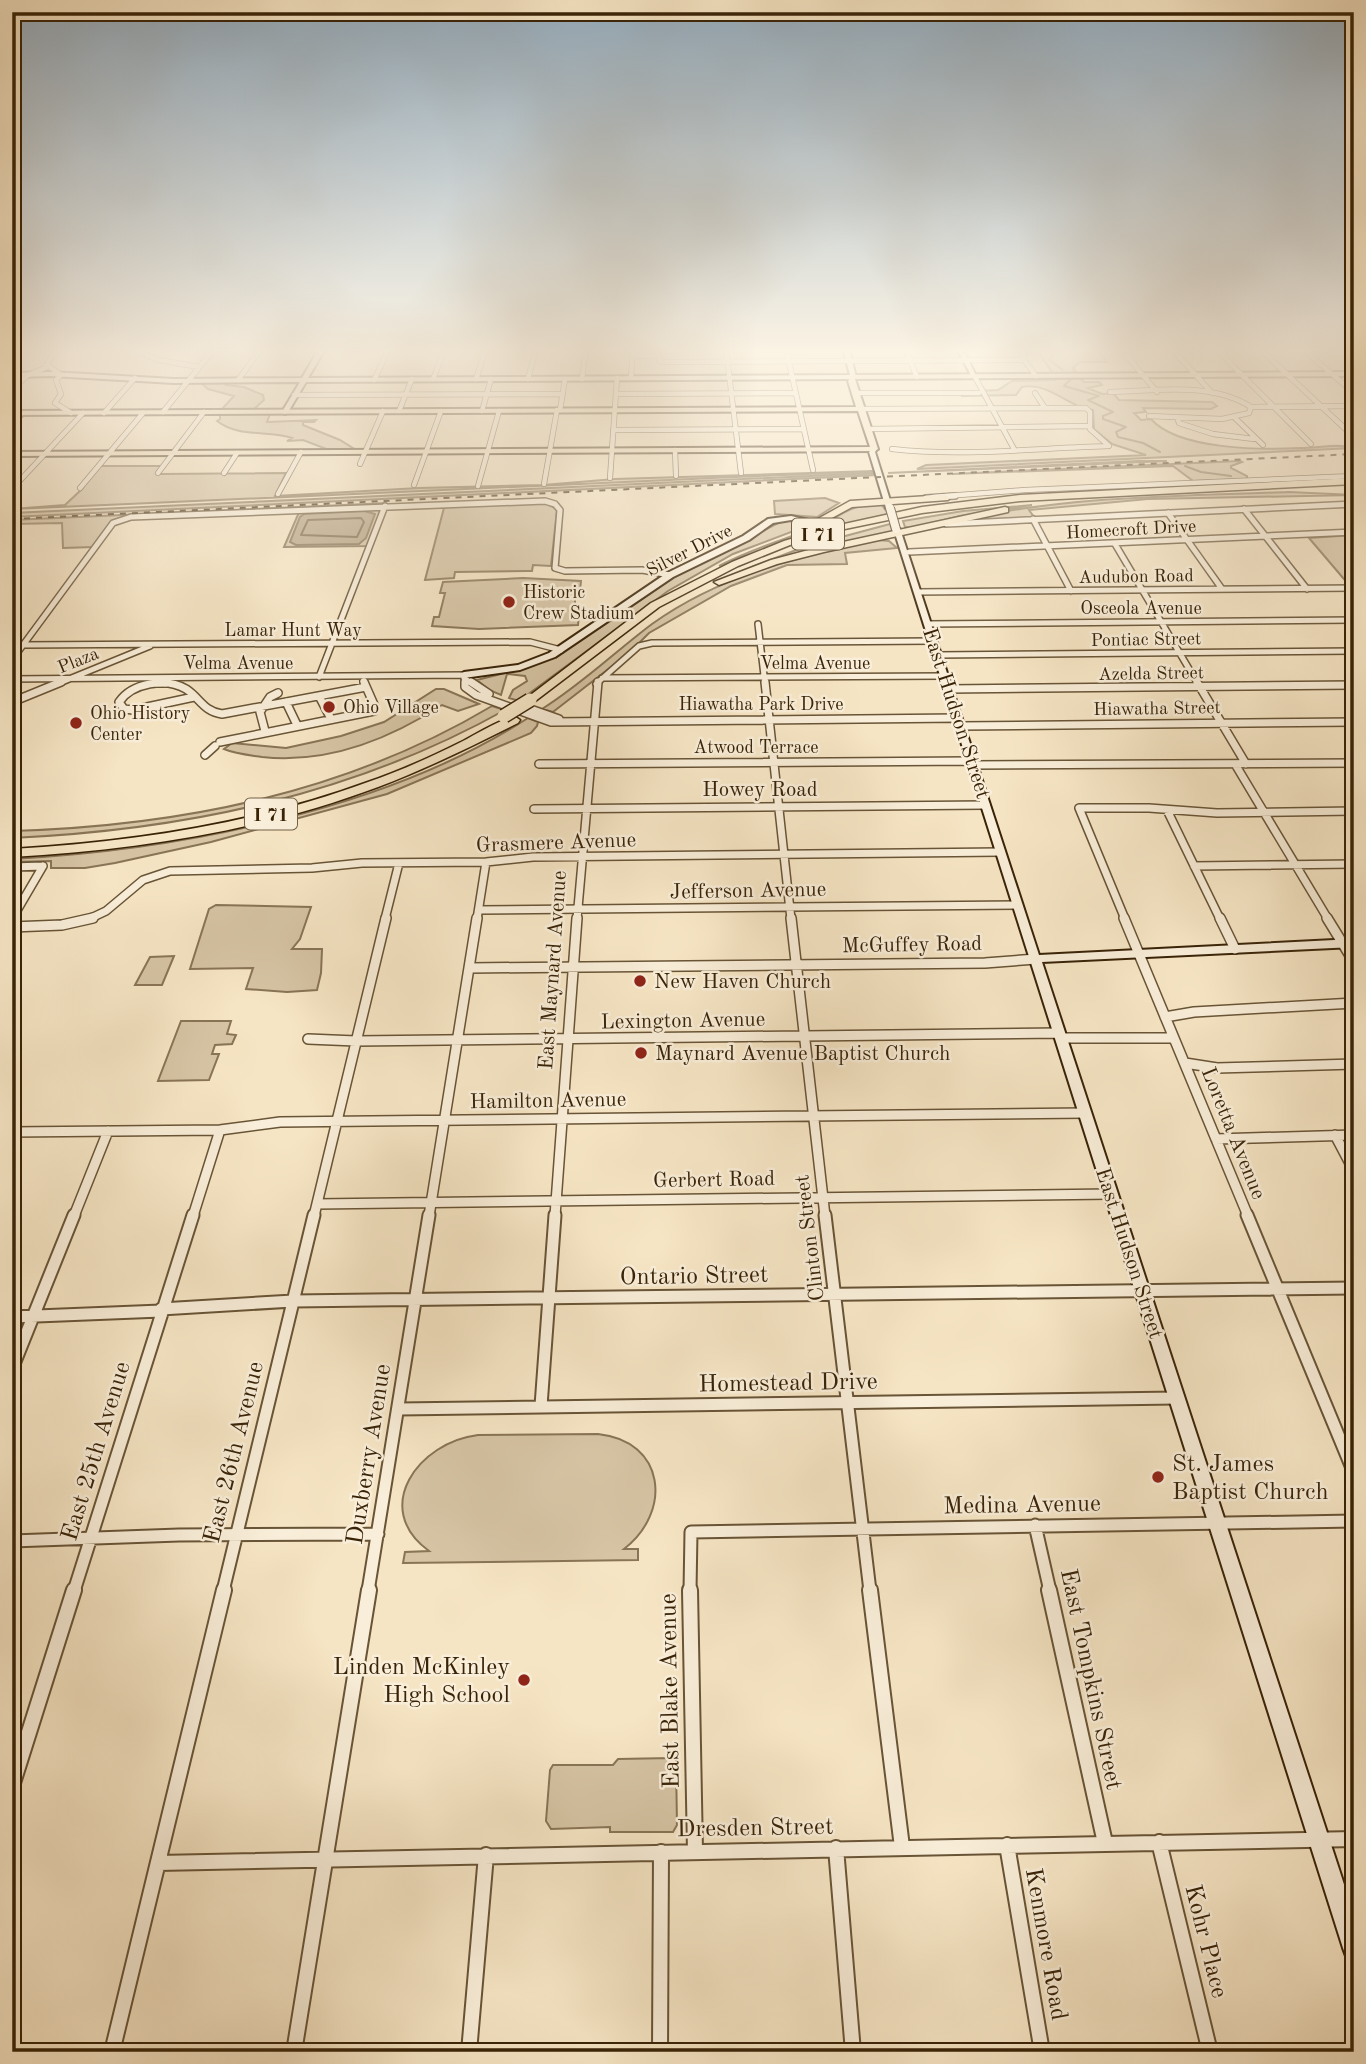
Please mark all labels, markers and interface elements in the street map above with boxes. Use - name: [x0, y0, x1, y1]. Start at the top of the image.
- street label: Homecroft Drive: [1065, 518, 1197, 542]
- road number: I 71: [792, 519, 844, 550]
- street label: Silver Drive: [644, 522, 735, 580]
- street label: Audubon Road: [1078, 567, 1194, 587]
- place label: Historic Crew Stadium: [523, 584, 634, 623]
- marker: Historic Crew Stadium: [501, 594, 517, 610]
- street label: Osceola Avenue: [1080, 600, 1202, 618]
- street label: Lamar Hunt Way: [224, 622, 362, 640]
- street label: East Hudson Street: [918, 625, 993, 802]
- street label: Pontiac Street: [1091, 630, 1201, 650]
- street label: Plaza: [55, 645, 102, 677]
- street label: Velma Avenue: [183, 655, 293, 673]
- street label: Velma Avenue: [760, 655, 870, 673]
- street label: Azelda Street: [1098, 664, 1204, 684]
- street label: Hiawatha Park Drive: [678, 696, 844, 714]
- marker: Ohio Village: [321, 699, 337, 715]
- place label: Ohio Village: [343, 699, 439, 717]
- street label: Hiawatha Street: [1093, 699, 1221, 719]
- place label: Ohio History Center: [90, 705, 191, 744]
- marker: Ohio History Center: [68, 715, 84, 731]
- street label: Atwood Terrace: [693, 739, 819, 757]
- street label: Howey Road: [702, 780, 818, 801]
- road number: I 71: [245, 799, 297, 830]
- street label: Grasmere Avenue: [476, 830, 637, 857]
- street label: East Maynard Avenue: [536, 870, 571, 1071]
- street label: Jefferson Avenue: [670, 880, 826, 903]
- street label: McGuffey Road: [842, 934, 982, 957]
- place label: New Haven Church: [654, 972, 831, 993]
- marker: New Haven Church: [632, 973, 648, 989]
- street label: Lexington Avenue: [601, 1010, 766, 1033]
- place label: Maynard Avenue Baptist Church: [655, 1044, 951, 1065]
- marker: Maynard Avenue Baptist Church: [633, 1045, 649, 1061]
- street label: Loretta Avenue: [1197, 1065, 1269, 1203]
- street label: Hamilton Avenue: [470, 1090, 627, 1113]
- street label: East Hudson Street: [1091, 1165, 1166, 1342]
- street label: Gerbert Road: [653, 1169, 775, 1192]
- street label: Clinton Street: [792, 1173, 829, 1302]
- street label: Ontario Street: [620, 1264, 769, 1290]
- street label: East 25th Avenue: [58, 1359, 136, 1544]
- street label: East 26th Avenue: [201, 1359, 269, 1546]
- street label: Duxberry Avenue: [344, 1362, 396, 1546]
- street label: Homestead Drive: [698, 1370, 878, 1398]
- place label: St. James Baptist Church: [1172, 1453, 1329, 1505]
- marker: St. James Baptist Church: [1150, 1469, 1166, 1485]
- street label: Medina Avenue: [943, 1493, 1101, 1519]
- street label: East Tompkins Street: [1055, 1567, 1125, 1792]
- street label: East Blake Avenue: [657, 1593, 685, 1789]
- place label: Linden McKinley High School: [333, 1656, 510, 1708]
- marker: Linden McKinley High School: [516, 1672, 532, 1688]
- street label: Dresden Street: [676, 1816, 834, 1842]
- street label: Kenmore Road: [1020, 1866, 1070, 2022]
- street label: Kohr Place: [1179, 1882, 1231, 2001]

